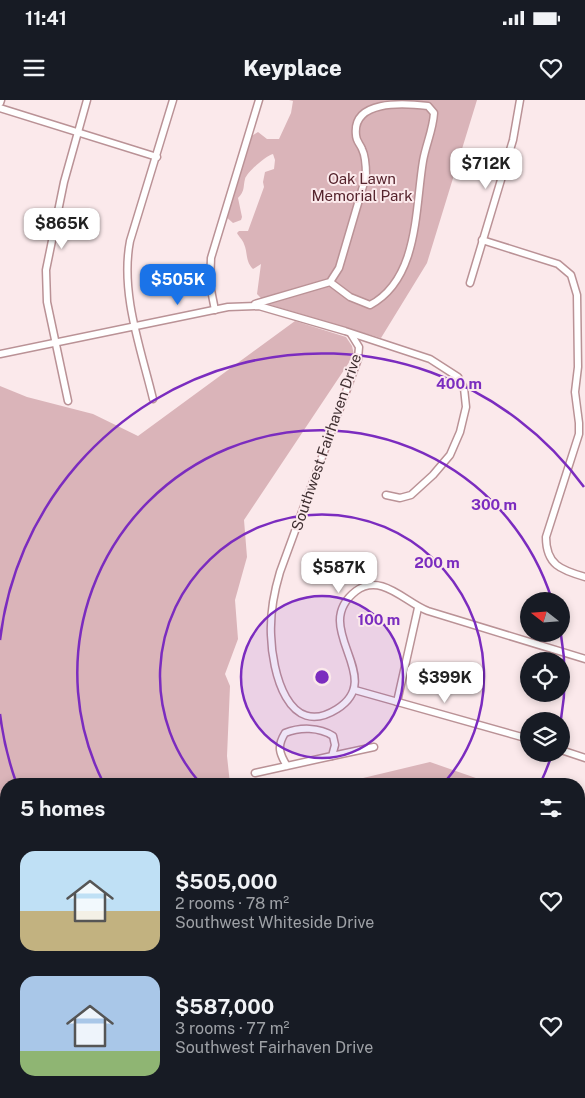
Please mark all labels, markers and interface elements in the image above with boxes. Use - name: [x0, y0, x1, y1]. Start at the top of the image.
- text: 11:41: [25, 7, 67, 29]
- icon: menu: [20, 54, 48, 82]
- icon: heart: [537, 54, 565, 82]
- text: Keyplace: [243, 55, 342, 81]
- pin: $712K: [451, 148, 521, 190]
- text: $712K: [461, 154, 511, 173]
- park label: Oak Lawn Memorial Park: [311, 170, 413, 204]
- pin: $865K: [27, 208, 97, 250]
- text: $865K: [35, 214, 89, 233]
- pin: $505K: [143, 264, 213, 306]
- text: $505K: [151, 270, 205, 289]
- street label: Southwest Fairhaven Drive: [288, 351, 364, 533]
- text: 400 m: [436, 375, 482, 392]
- text: 300 m: [471, 496, 517, 513]
- pin: $587K: [304, 552, 374, 594]
- text: 200 m: [414, 554, 460, 571]
- text: $587K: [312, 558, 366, 577]
- north arrow: [520, 592, 570, 642]
- map controls: [520, 592, 570, 762]
- text: 100 m: [358, 611, 400, 628]
- button: locate: [520, 652, 570, 702]
- pin: $399K: [410, 662, 480, 704]
- centre of rings: [313, 668, 331, 686]
- text: $399K: [418, 668, 472, 687]
- button: layers: [520, 712, 570, 762]
- icon: filters: [537, 794, 565, 822]
- text: 5 homes: [20, 796, 105, 821]
- text: $505,000: [175, 869, 277, 894]
- icon: home: [60, 871, 120, 931]
- icon: heart: [537, 887, 565, 915]
- text: 2 rooms · 78 m²: [175, 894, 289, 913]
- text: Southwest Whiteside Drive: [175, 913, 374, 932]
- text: $587,000: [175, 994, 274, 1019]
- icon: home: [60, 996, 120, 1056]
- icon: heart: [537, 1012, 565, 1040]
- text: 3 rooms · 77 m²: [175, 1019, 289, 1038]
- text: Southwest Fairhaven Drive: [175, 1038, 373, 1057]

